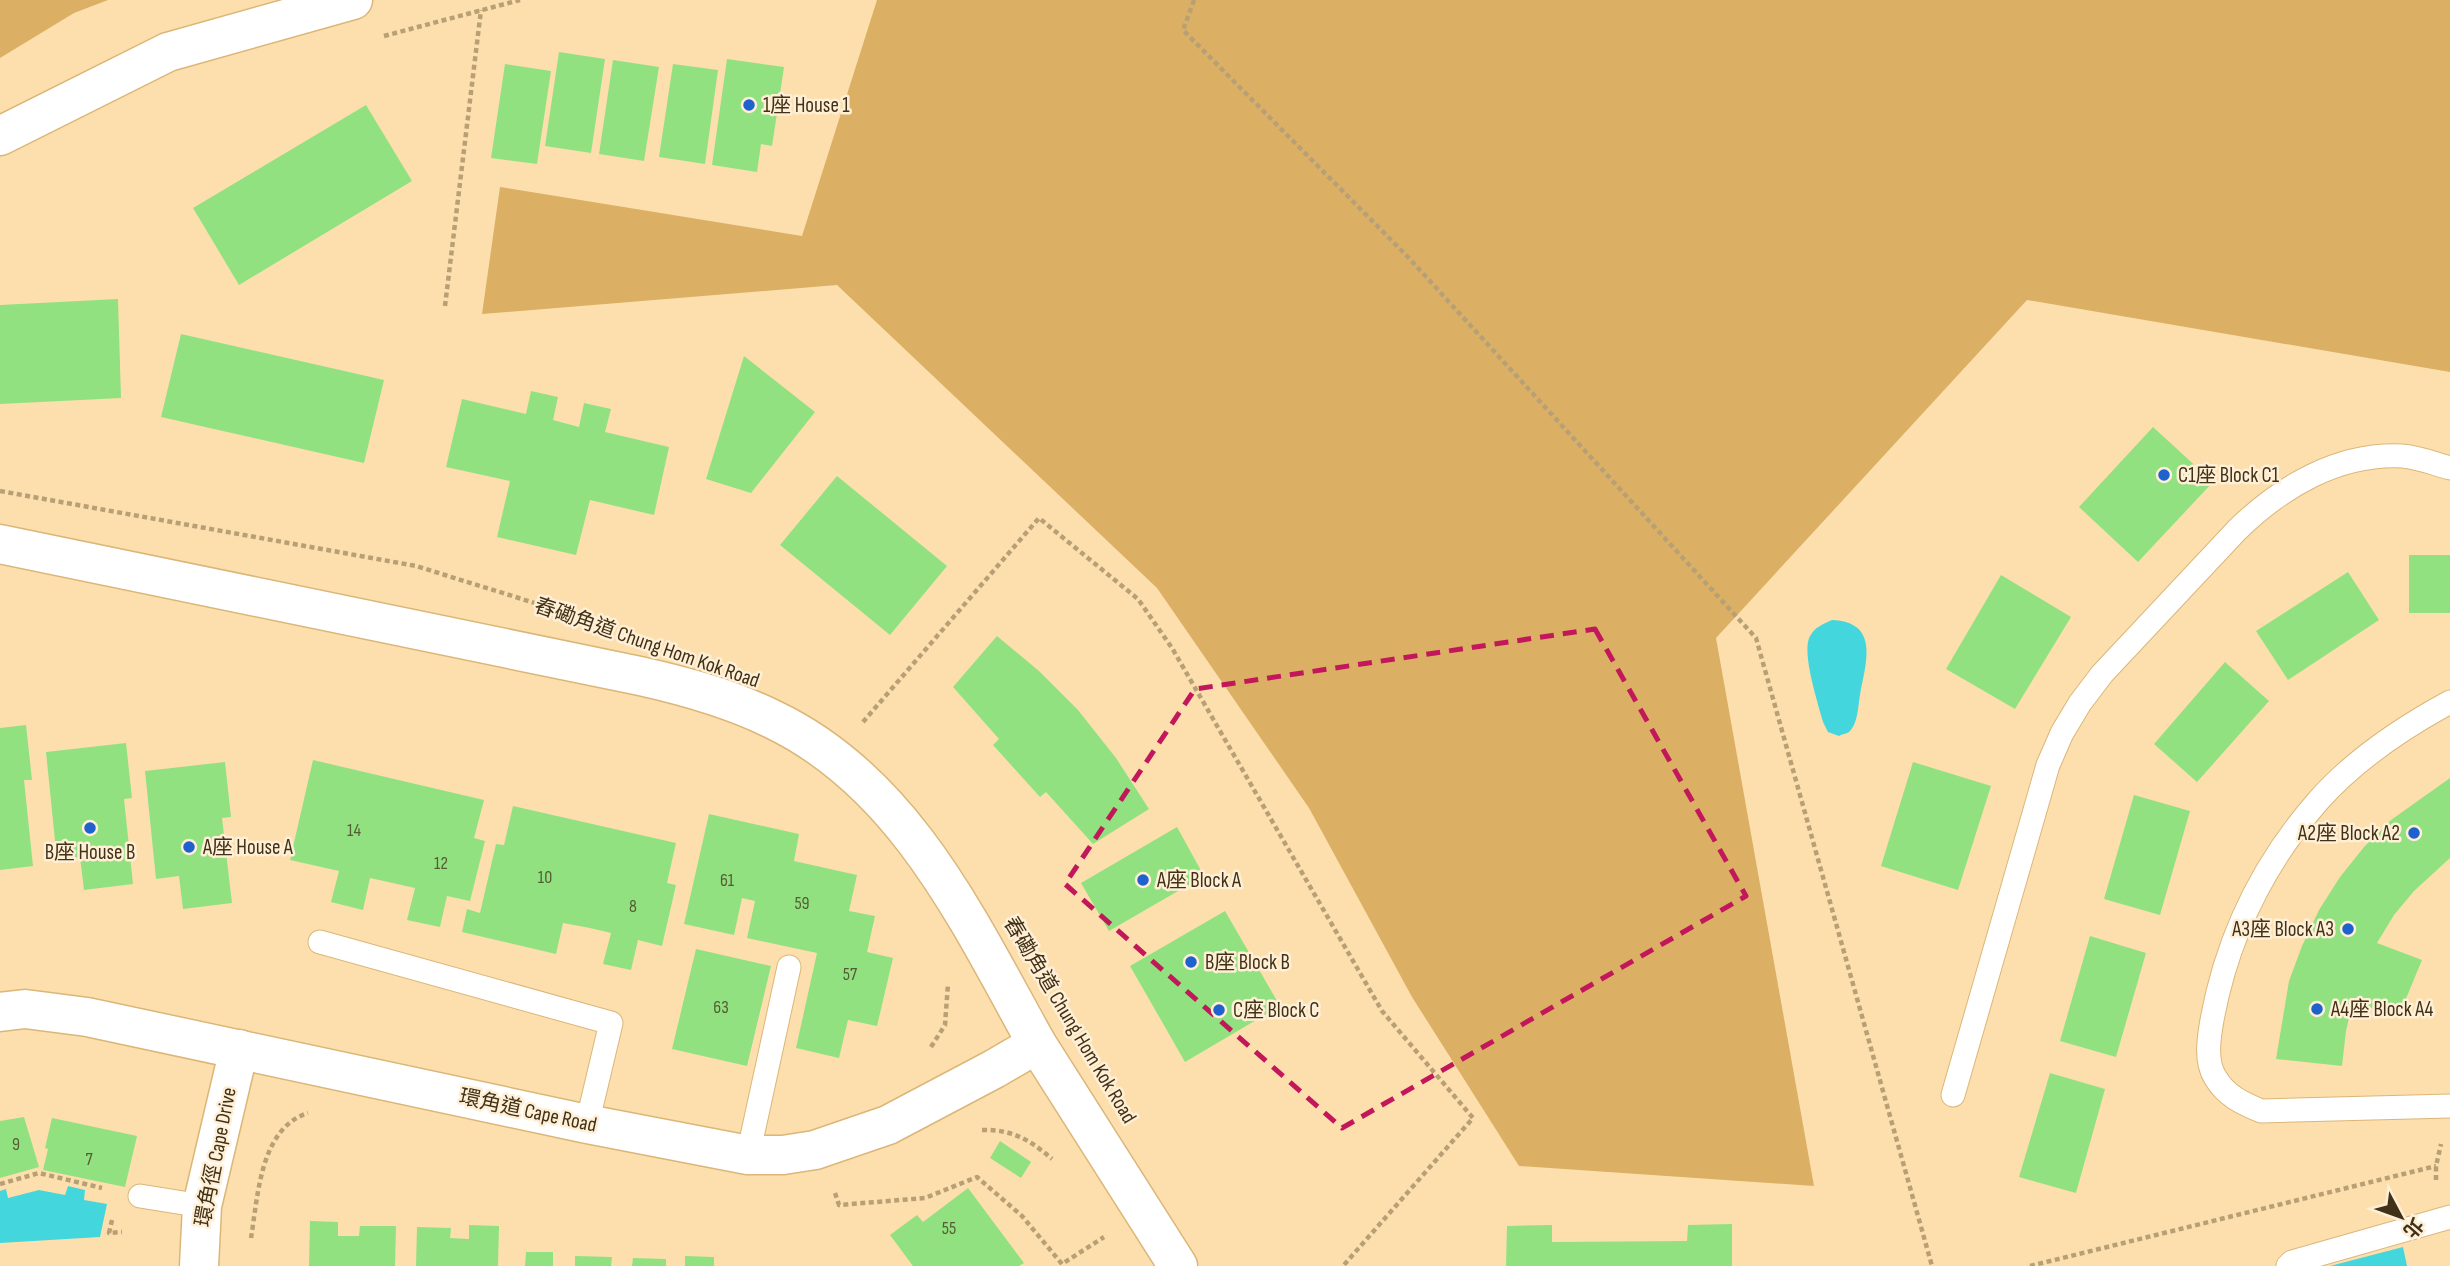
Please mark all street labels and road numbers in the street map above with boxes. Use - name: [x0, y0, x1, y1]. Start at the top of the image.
- street label: 舂磡角道 Chung Hom Kok Road: [531, 593, 763, 693]
- street label: 舂磡角道 Chung Hom Kok Road: [998, 912, 1142, 1128]
- street label: 環角道 Cape Road: [457, 1084, 599, 1138]
- street label: 環角徑 Cape Drive: [190, 1085, 242, 1229]

